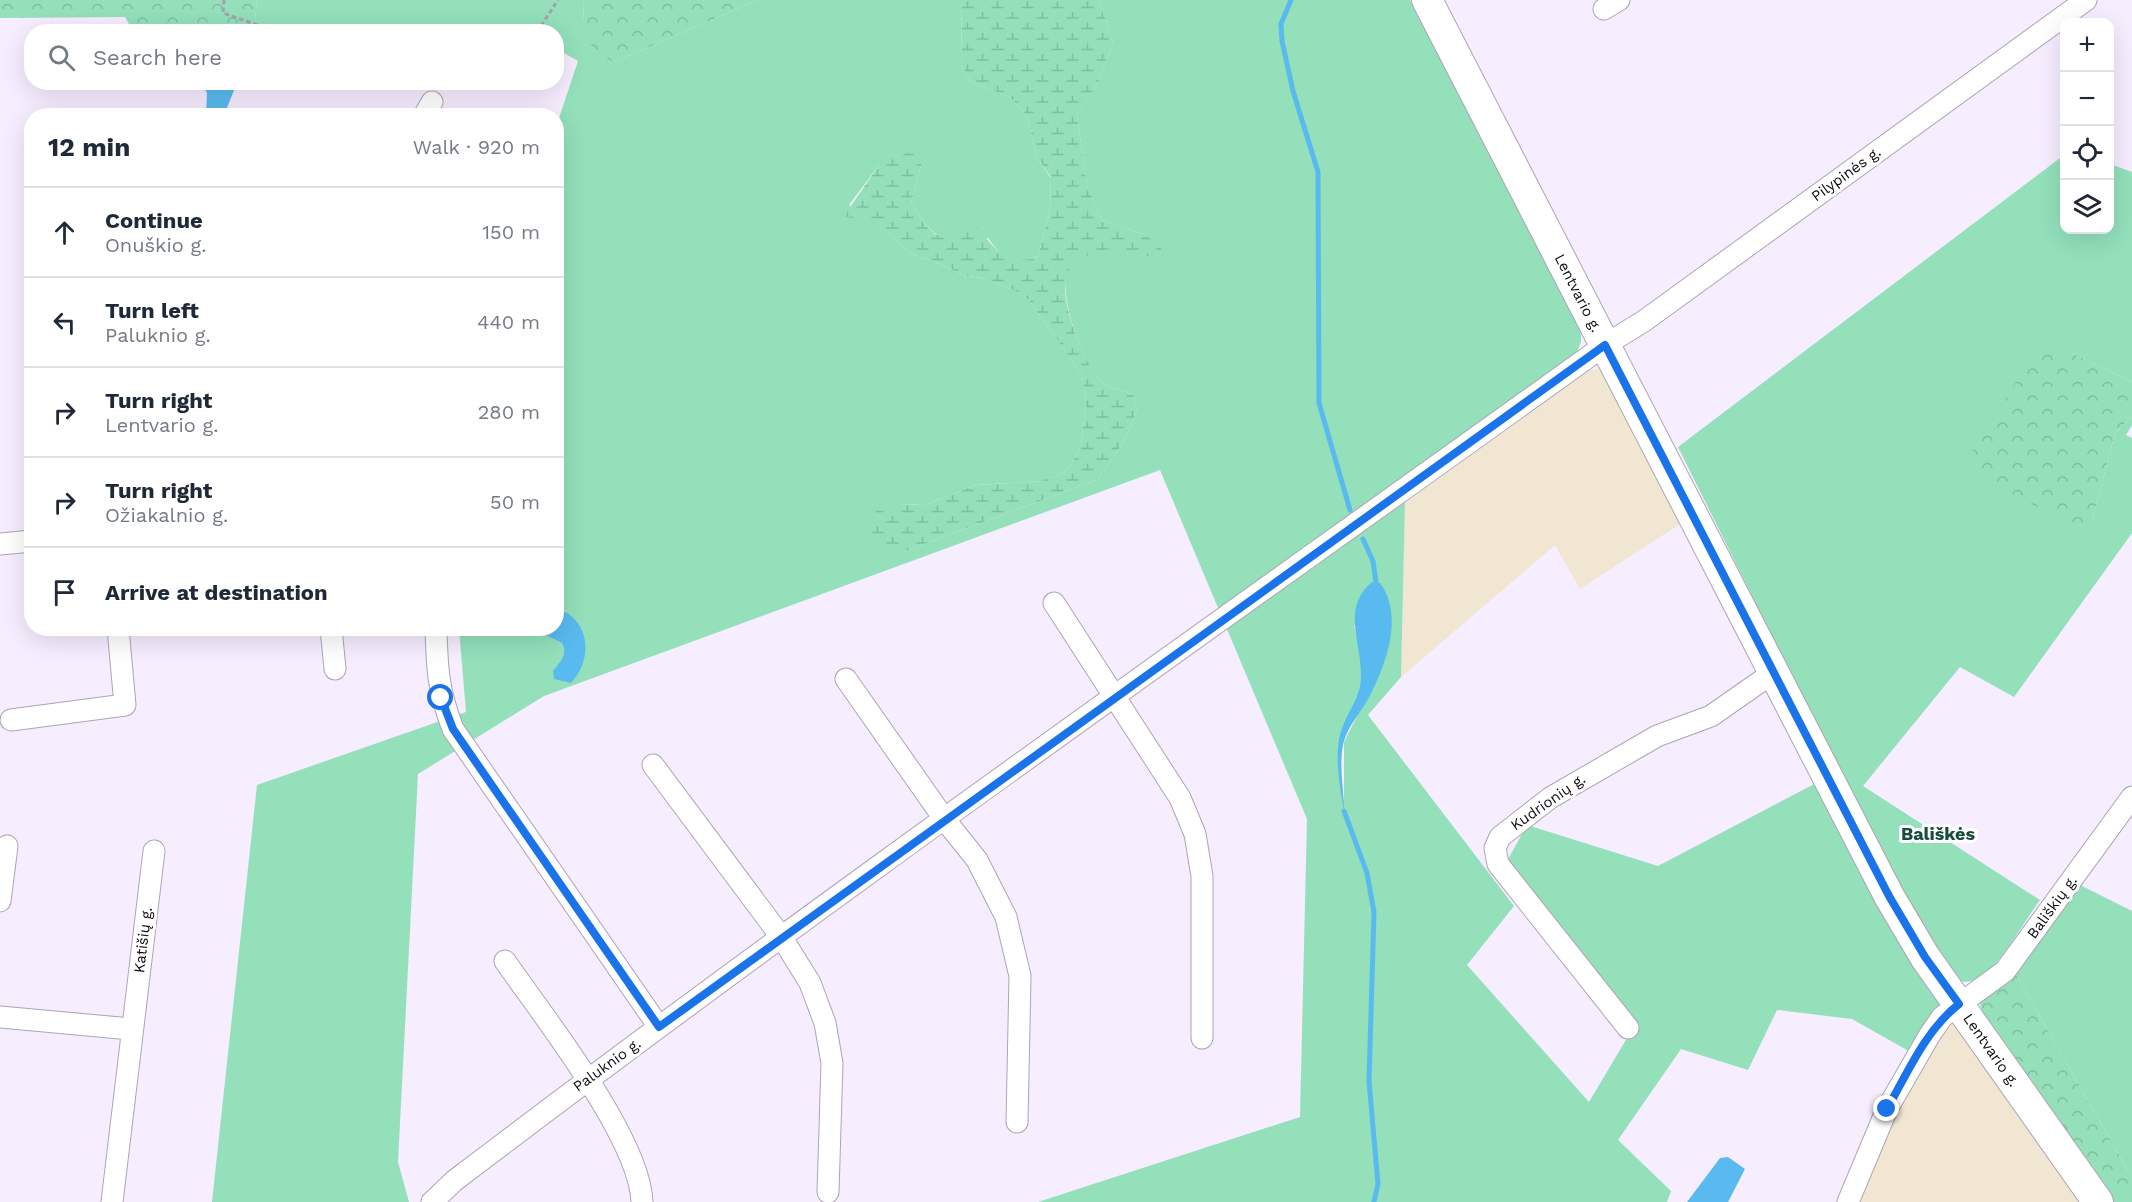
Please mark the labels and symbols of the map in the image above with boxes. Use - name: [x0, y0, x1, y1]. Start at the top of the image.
- street label: Pilypinės g.: [1808, 143, 1884, 205]
- street label: Lentvario g.: [1551, 251, 1605, 335]
- route start: [427, 684, 453, 710]
- street label: Kudrionių g.: [1507, 770, 1589, 834]
- district label: Bališkės: [1901, 823, 1976, 844]
- street label: Bališkių g.: [2023, 872, 2081, 942]
- street label: Katišių g.: [130, 906, 156, 974]
- street label: Lentvario g.: [1959, 1010, 2023, 1090]
- street label: Paluknio g.: [570, 1034, 644, 1096]
- route end: [1873, 1095, 1899, 1121]

